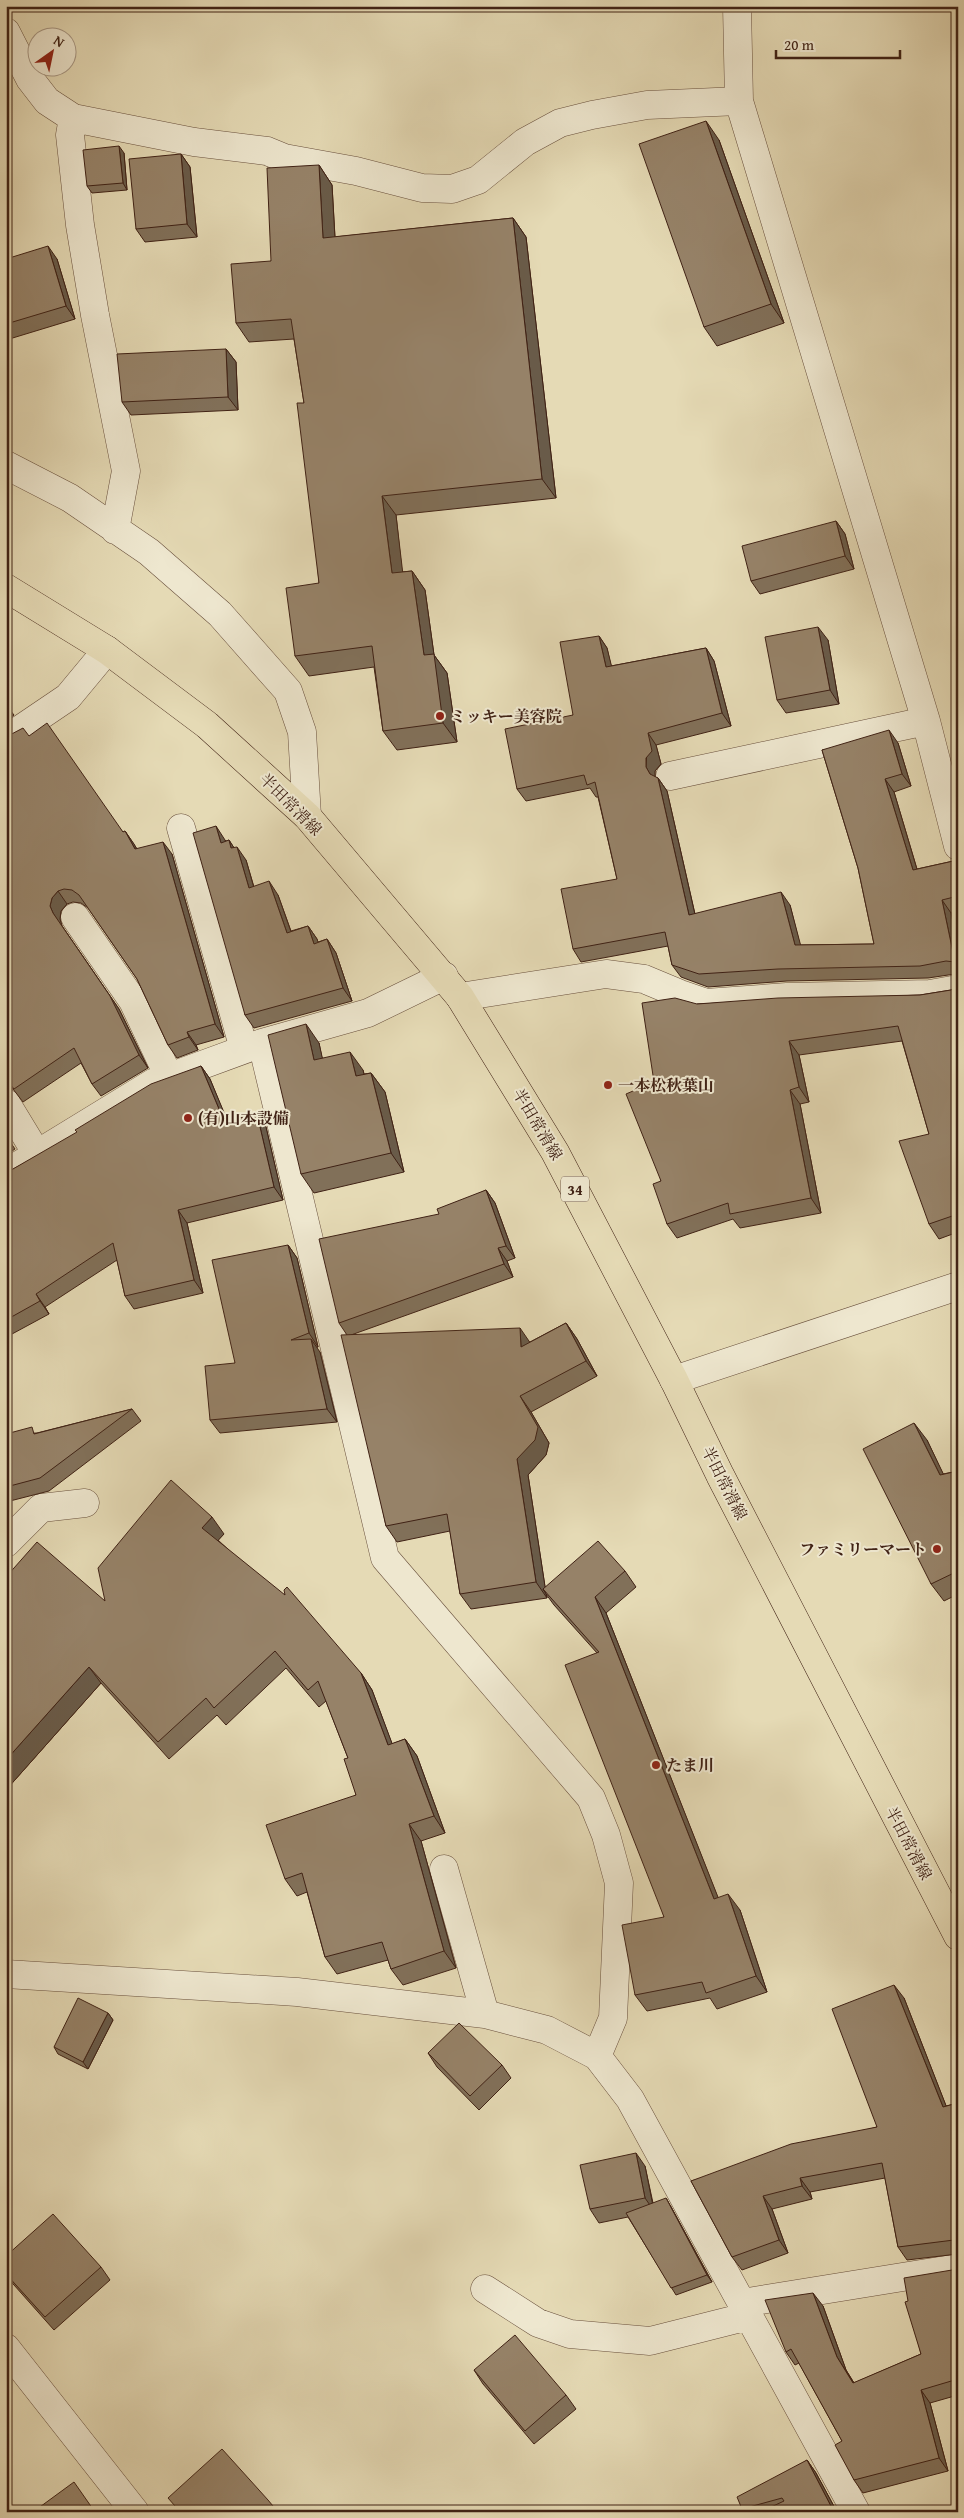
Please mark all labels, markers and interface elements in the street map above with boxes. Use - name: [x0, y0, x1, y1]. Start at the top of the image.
- north arrow: [28, 28, 78, 78]
- scale bar: [776, 28, 900, 60]
- text: N: [50, 30, 69, 52]
- text: 20 m: [784, 34, 815, 55]
- place label: ミッキー美容院: [450, 704, 562, 728]
- marker: ミッキー美容院: [434, 710, 446, 722]
- street label: 半田常滑線: [254, 767, 328, 841]
- place label: 一本松秋葉山: [618, 1073, 714, 1097]
- marker: 一本松秋葉山: [602, 1079, 614, 1091]
- street label: 半田常滑線: [507, 1084, 569, 1164]
- place label: (有)山本設備: [198, 1106, 289, 1130]
- marker: (有)山本設備: [182, 1112, 194, 1124]
- road number: 34: [561, 1176, 589, 1202]
- street label: 半田常滑線: [696, 1442, 754, 1524]
- place label: ファミリーマート: [799, 1537, 927, 1561]
- marker: ファミリーマート: [931, 1543, 943, 1555]
- place label: たま川: [666, 1753, 714, 1777]
- marker: たま川: [650, 1759, 662, 1771]
- street label: 半田常滑線: [880, 1802, 938, 1884]

